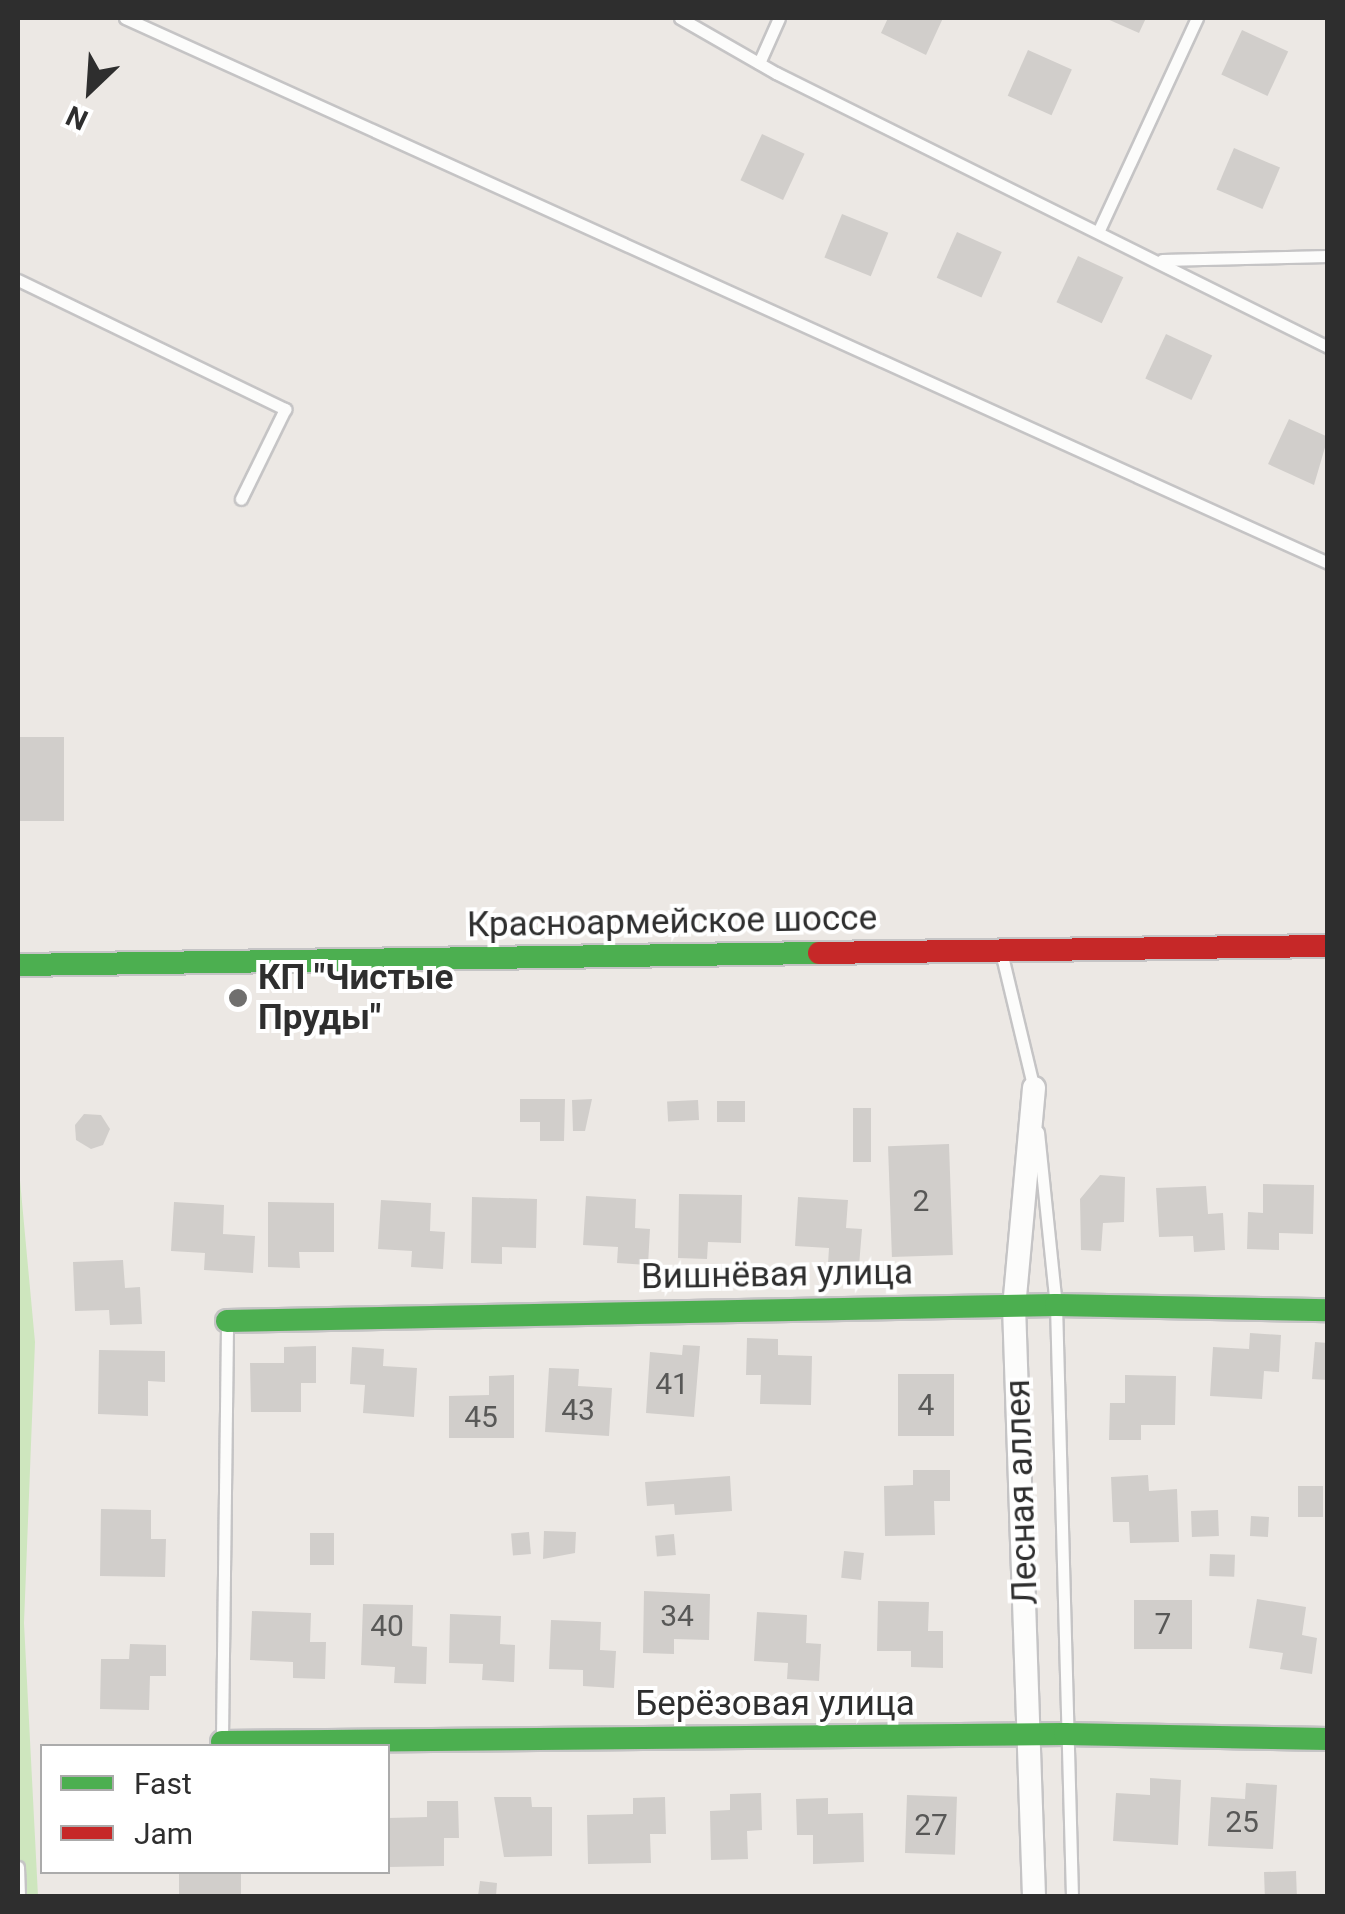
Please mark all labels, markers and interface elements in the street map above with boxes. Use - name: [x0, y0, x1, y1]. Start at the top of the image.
- north arrow: [40, 40, 140, 140]
- text: N: [61, 99, 93, 137]
- street label: Красноармейское шоссе: [467, 897, 877, 947]
- place label: КП "Чистые Пруды": [258, 957, 453, 1039]
- marker: КП "Чистые Пруды": [227, 987, 249, 1009]
- house number: 2: [913, 1183, 929, 1219]
- street label: Вишнёвая улица: [641, 1252, 913, 1298]
- house number: 41: [655, 1366, 689, 1402]
- street label: Лесная аллея: [997, 1378, 1047, 1606]
- house number: 4: [918, 1387, 934, 1423]
- house number: 43: [561, 1392, 595, 1428]
- house number: 45: [464, 1399, 498, 1435]
- house number: 34: [660, 1598, 694, 1634]
- house number: 7: [1155, 1606, 1171, 1642]
- house number: 40: [370, 1608, 404, 1644]
- street label: Берёзовая улица: [635, 1683, 915, 1725]
- legend: [40, 1744, 390, 1874]
- text: Fast: [134, 1766, 192, 1801]
- house number: 25: [1225, 1804, 1259, 1840]
- house number: 27: [914, 1807, 948, 1843]
- text: Jam: [134, 1816, 193, 1851]

